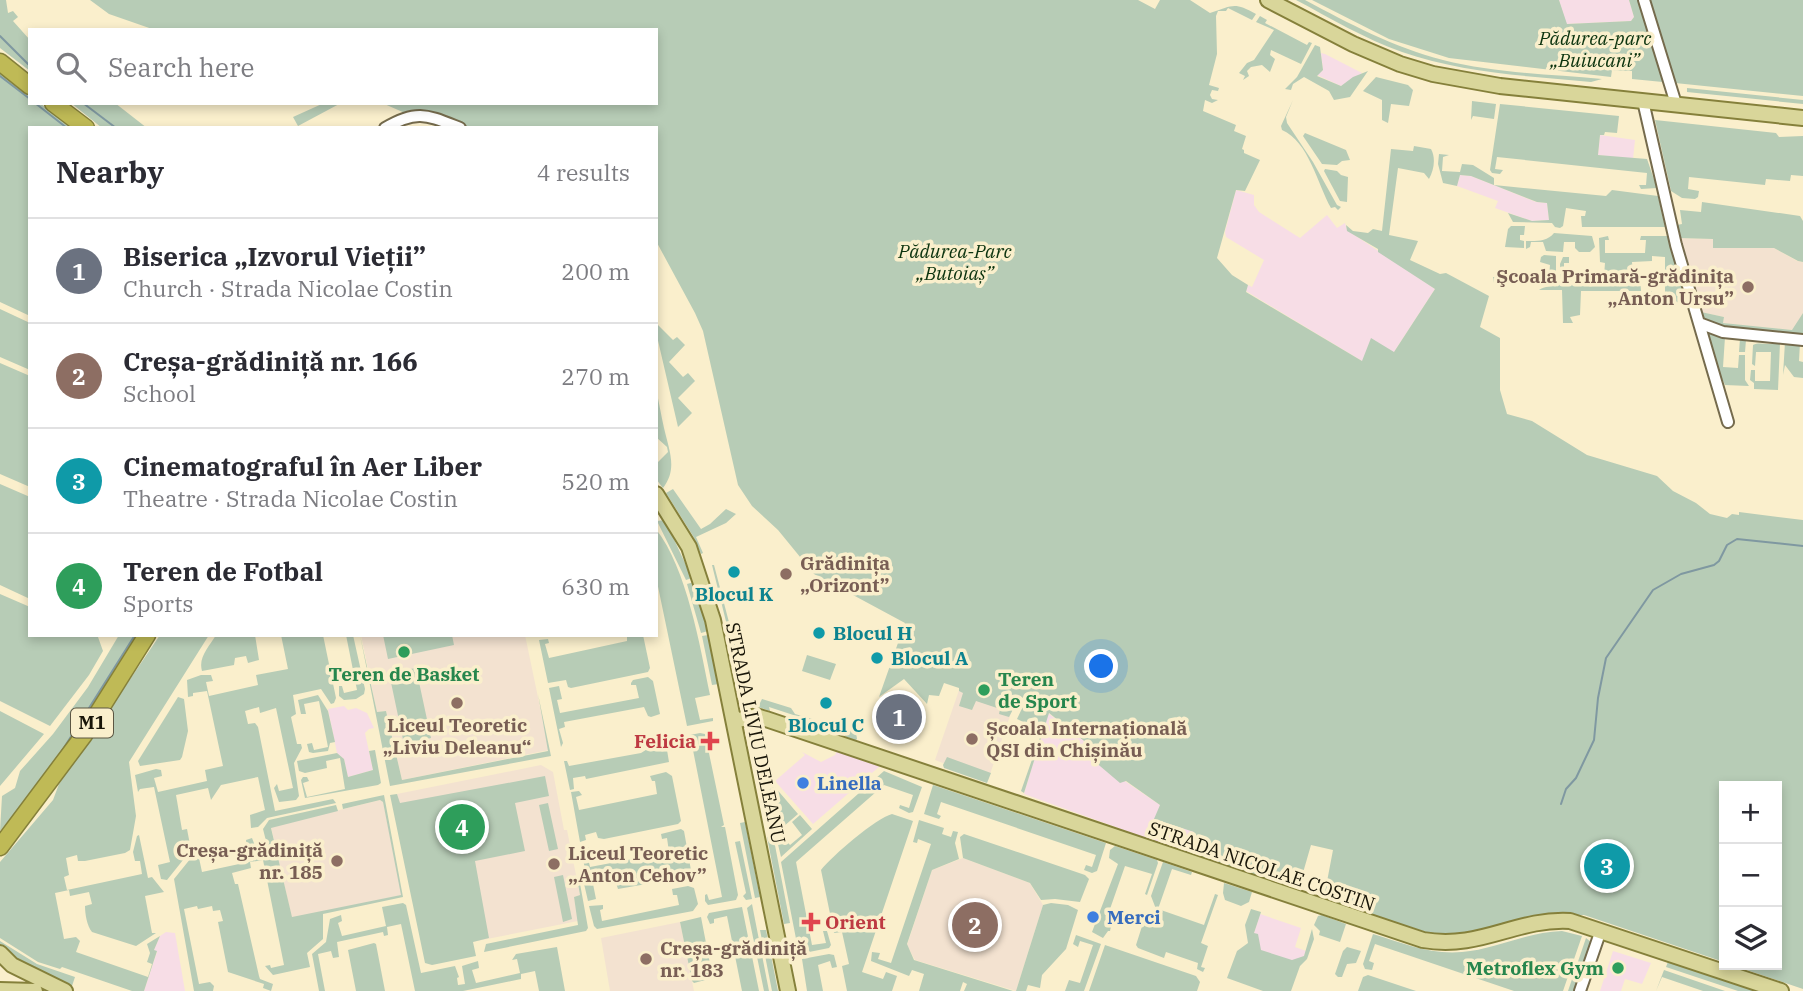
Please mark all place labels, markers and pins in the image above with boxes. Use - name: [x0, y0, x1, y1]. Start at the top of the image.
- place label: Şcoala Primară-grădinița „Anton Ursu”: [1496, 264, 1734, 310]
- marker: Şcoala Primară-grădinița „Anton Ursu”: [1740, 279, 1756, 295]
- place label: Grădinița „Orizont”: [800, 551, 890, 597]
- marker: Blocul K: [726, 564, 742, 580]
- marker: Grădinița „Orizont”: [778, 566, 794, 582]
- place label: Blocul K: [695, 582, 774, 606]
- place label: Blocul H: [833, 621, 912, 645]
- marker: Blocul H: [811, 625, 827, 641]
- marker: Teren de Basket: [396, 644, 412, 660]
- place label: Blocul A: [891, 646, 969, 670]
- marker: Blocul A: [869, 650, 885, 666]
- place label: Teren de Basket: [329, 662, 479, 686]
- place label: Teren de Sport: [998, 667, 1077, 713]
- marker: Teren de Sport: [976, 682, 992, 698]
- pin: 1: [876, 691, 922, 743]
- marker: Liceul Teoretic „Liviu Deleanu“: [449, 695, 465, 711]
- marker: Blocul C: [818, 695, 834, 711]
- place label: Liceul Teoretic „Liviu Deleanu“: [383, 713, 531, 759]
- place label: Blocul C: [788, 713, 864, 737]
- place label: Școala Internațională QSI din Chișinău: [986, 716, 1187, 763]
- place label: Felicia: [634, 729, 696, 753]
- marker: Școala Internațională QSI din Chișinău: [964, 731, 980, 747]
- marker: Felicia: [702, 733, 718, 749]
- place label: Linella: [817, 771, 882, 795]
- marker: Linella: [795, 775, 811, 791]
- pin: 4: [439, 801, 485, 853]
- place label: Creșa-grădiniță nr. 185: [176, 838, 323, 884]
- pin: 3: [1584, 840, 1630, 892]
- place label: Liceul Teoretic „Anton Cehov”: [568, 841, 708, 887]
- marker: Creșa-grădiniță nr. 185: [329, 853, 345, 869]
- marker: Liceul Teoretic „Anton Cehov”: [546, 856, 562, 872]
- pin: 2: [952, 899, 998, 951]
- place label: Merci: [1107, 905, 1161, 929]
- marker: Merci: [1085, 909, 1101, 925]
- place label: Orient: [825, 910, 886, 934]
- marker: Orient: [803, 914, 819, 930]
- place label: Creșa-grădiniță nr. 183: [660, 936, 807, 982]
- marker: Creșa-grădiniță nr. 183: [638, 951, 654, 967]
- place label: Metroflex Gym: [1466, 956, 1604, 980]
- marker: Metroflex Gym: [1610, 960, 1626, 976]

